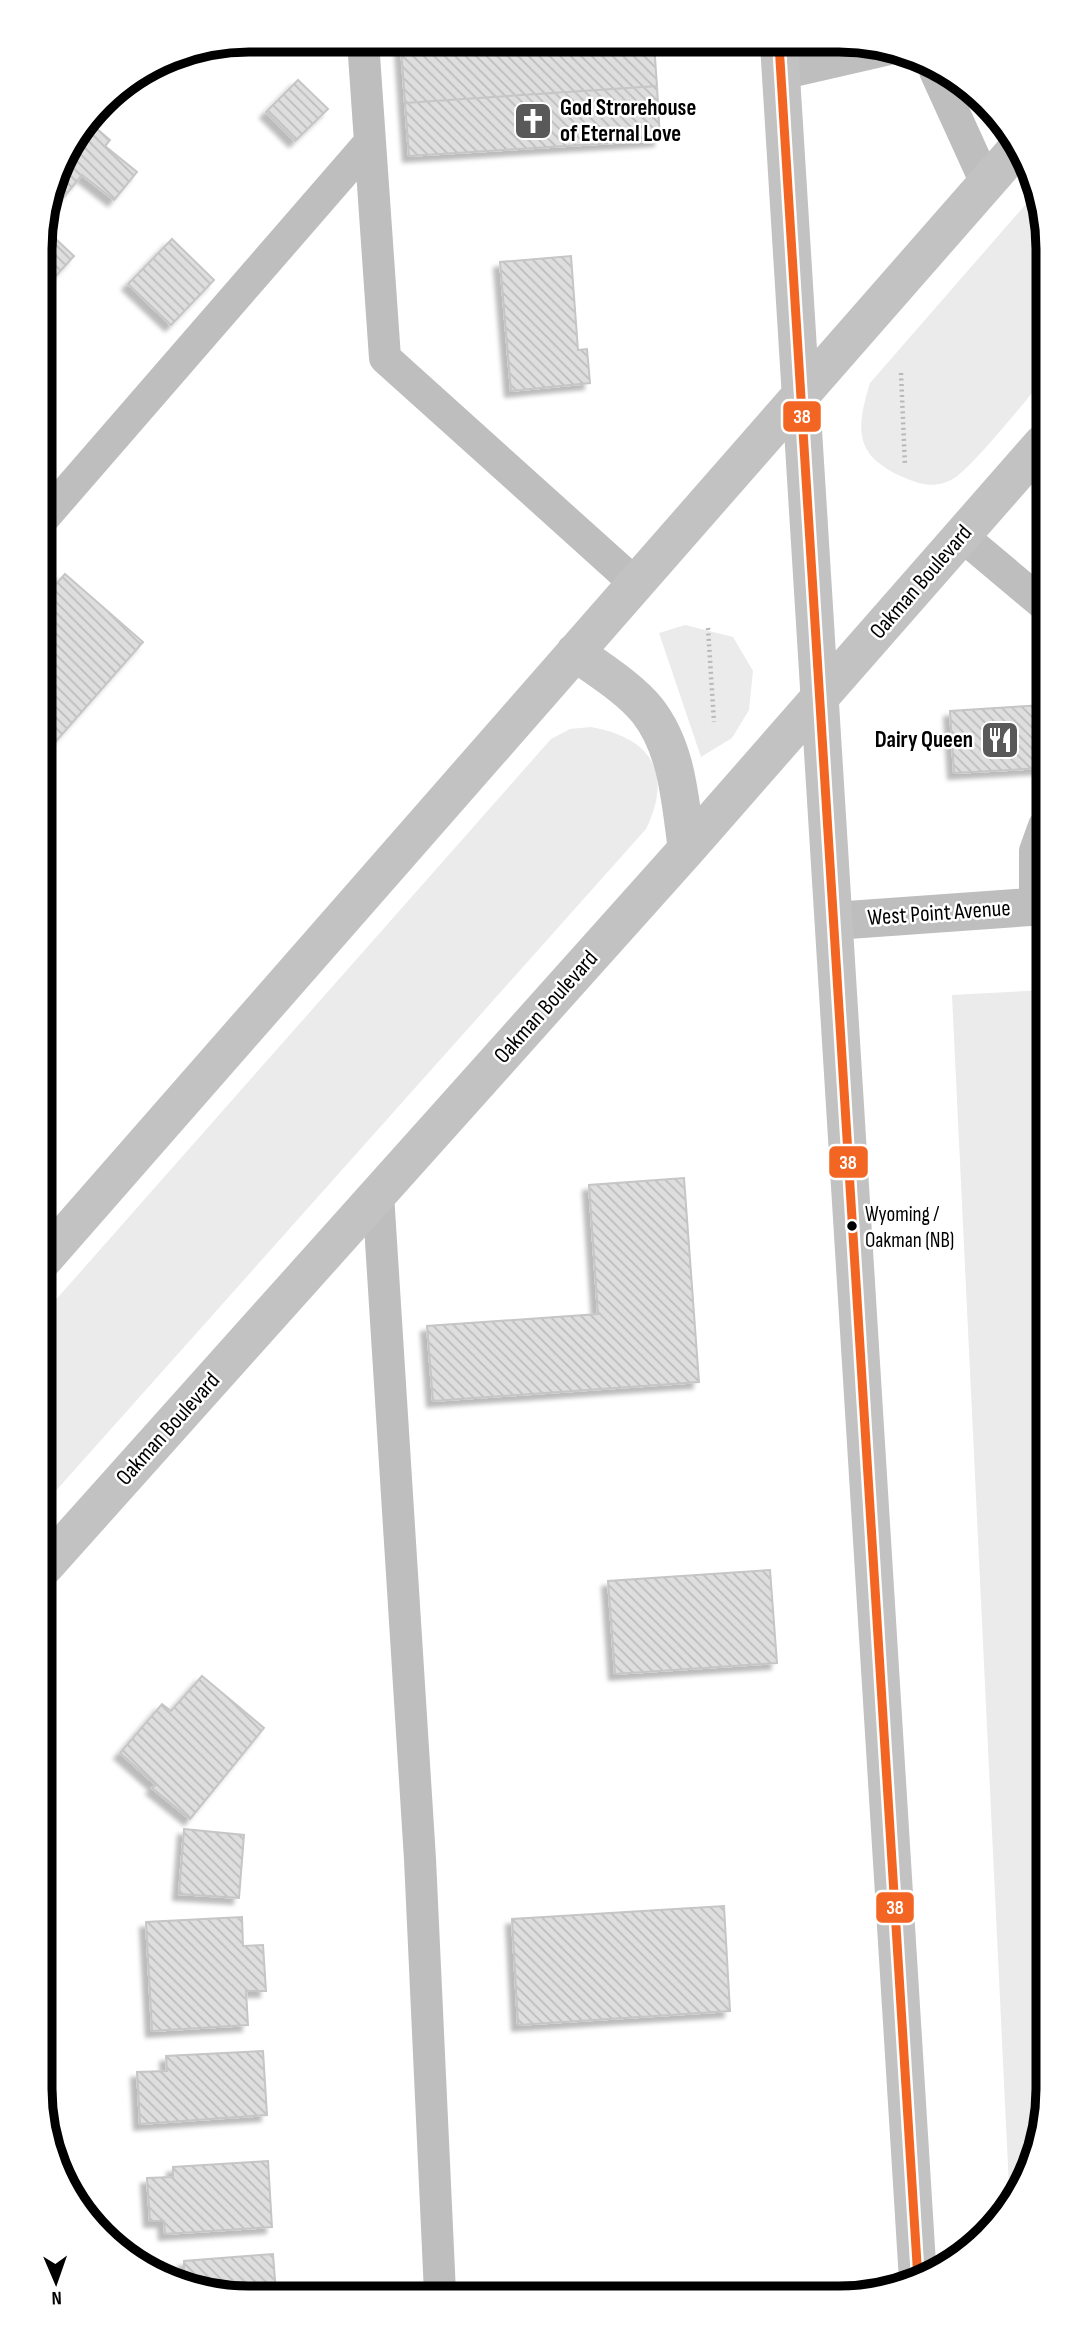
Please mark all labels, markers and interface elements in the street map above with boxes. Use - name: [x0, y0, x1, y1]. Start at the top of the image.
- place label: God Strorehouse of Eternal Love: [560, 94, 696, 148]
- church icon: God Strorehouse of Eternal Love: [512, 100, 554, 142]
- line badge: 38: [782, 400, 822, 433]
- text: 38: [793, 406, 811, 429]
- street label: Oakman Boulevard: [864, 519, 978, 645]
- restaurant icon: Dairy Queen: [979, 719, 1021, 761]
- place label: Dairy Queen: [875, 726, 973, 754]
- street label: West Point Avenue: [867, 894, 1011, 932]
- street label: Oakman Boulevard: [488, 945, 604, 1069]
- line badge: 38: [828, 1145, 869, 1179]
- text: 38: [839, 1152, 857, 1175]
- place label: Wyoming / Oakman (NB): [865, 1202, 954, 1253]
- marker: Wyoming / Oakman (NB): [845, 1219, 859, 1233]
- street label: Oakman Boulevard: [110, 1367, 226, 1491]
- line badge: 38: [875, 1891, 915, 1924]
- text: 38: [886, 1897, 904, 1920]
- north arrow: [21, 2247, 91, 2317]
- text: N: [51, 2286, 62, 2309]

